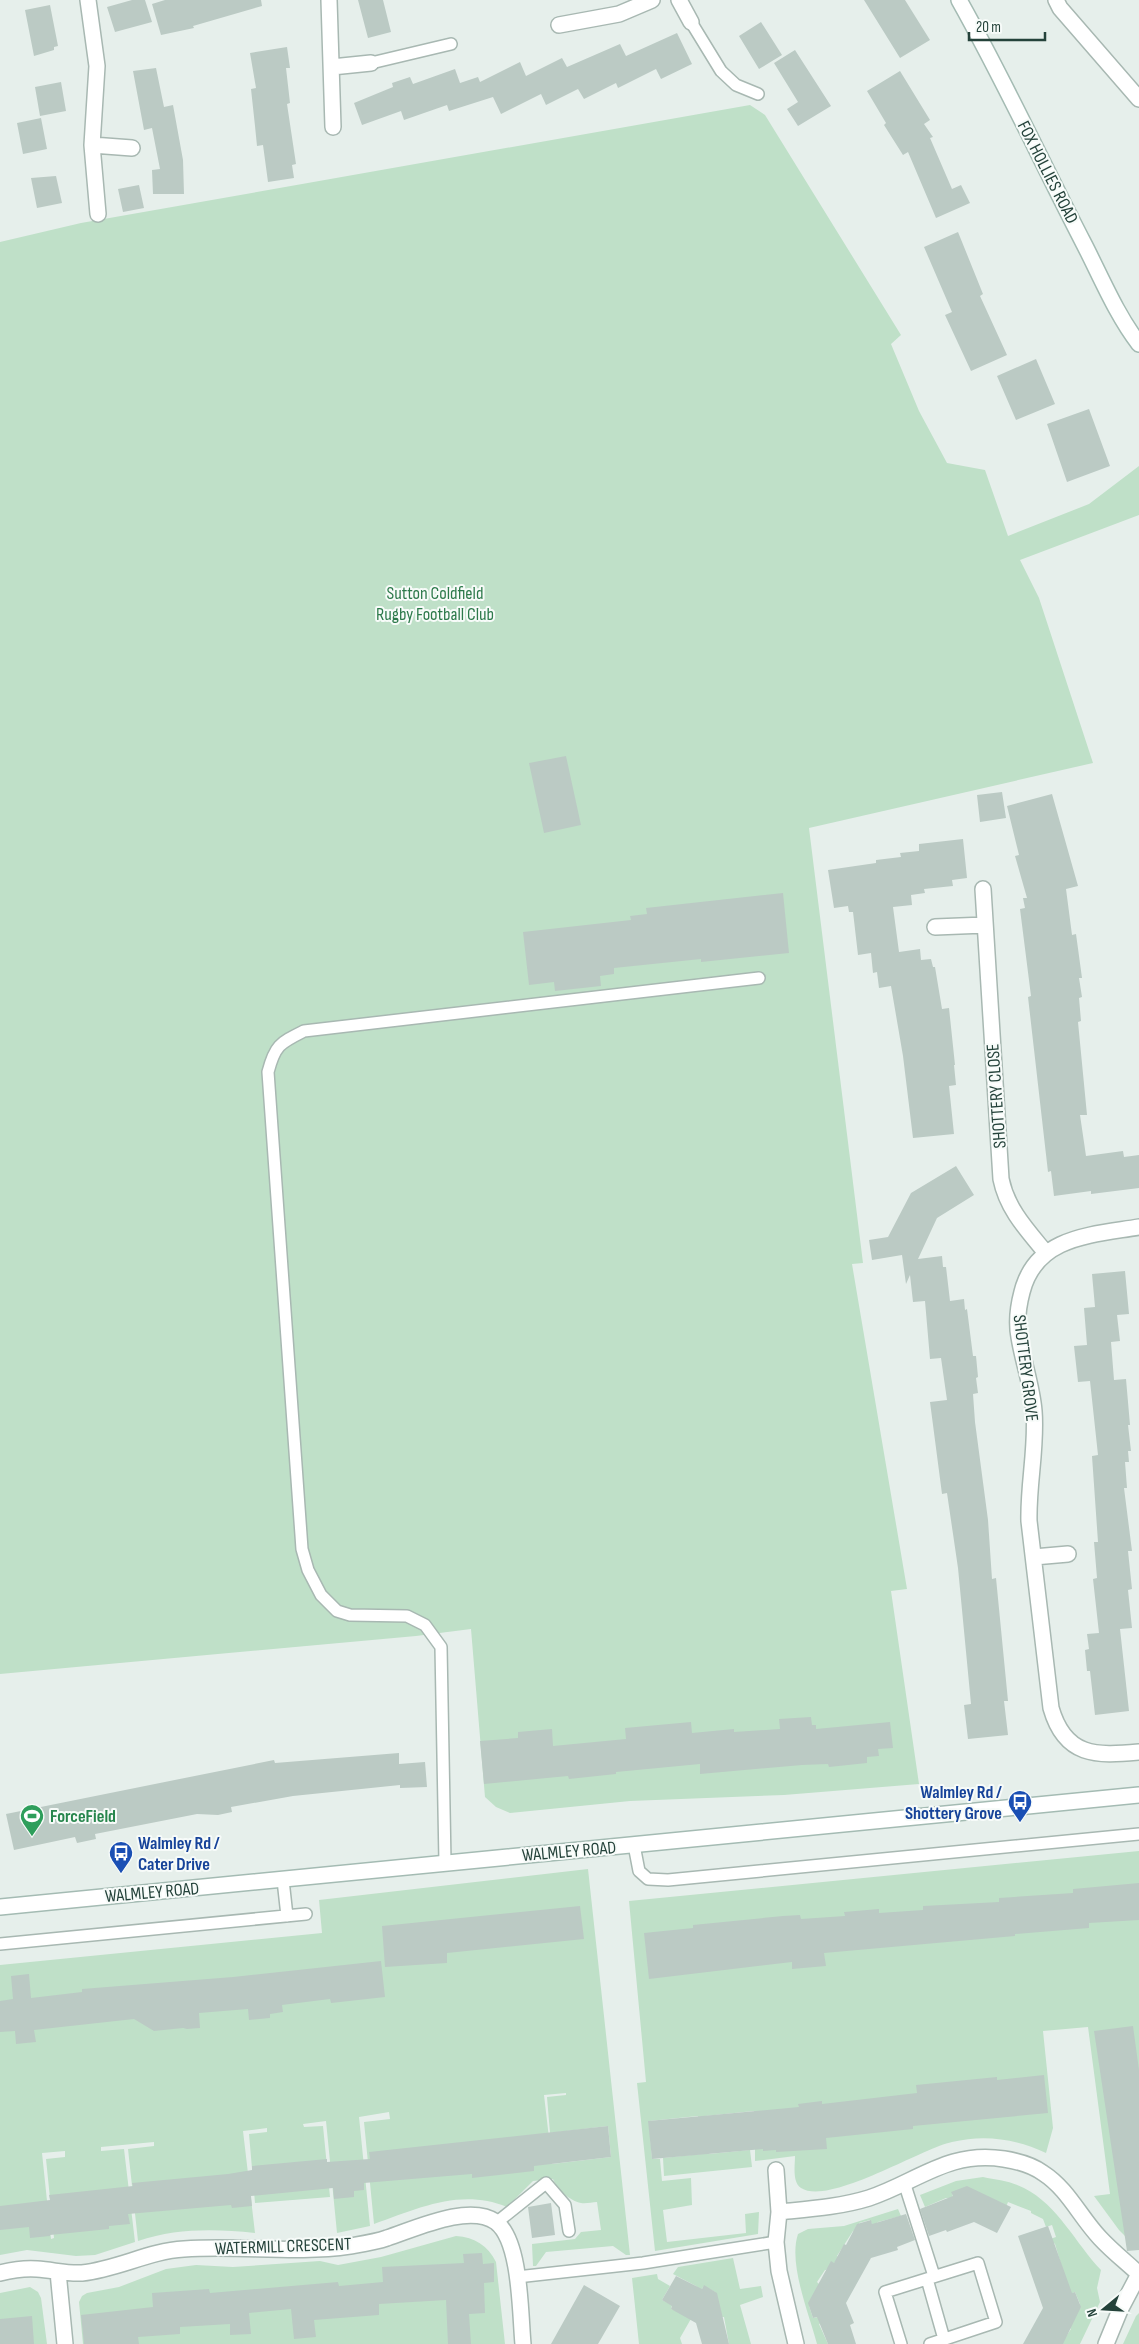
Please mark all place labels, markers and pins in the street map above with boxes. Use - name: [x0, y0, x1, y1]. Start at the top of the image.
- place label: Walmley Rd / Shottery Grove: [905, 1782, 1002, 1824]
- bus stop icon: Walmley Rd / Shottery Grove: [1007, 1789, 1033, 1823]
- sports icon: ForceField: [19, 1803, 45, 1837]
- place label: ForceField: [50, 1806, 116, 1827]
- place label: Walmley Rd / Cater Drive: [138, 1833, 220, 1875]
- bus stop icon: Walmley Rd / Cater Drive: [108, 1840, 134, 1874]

